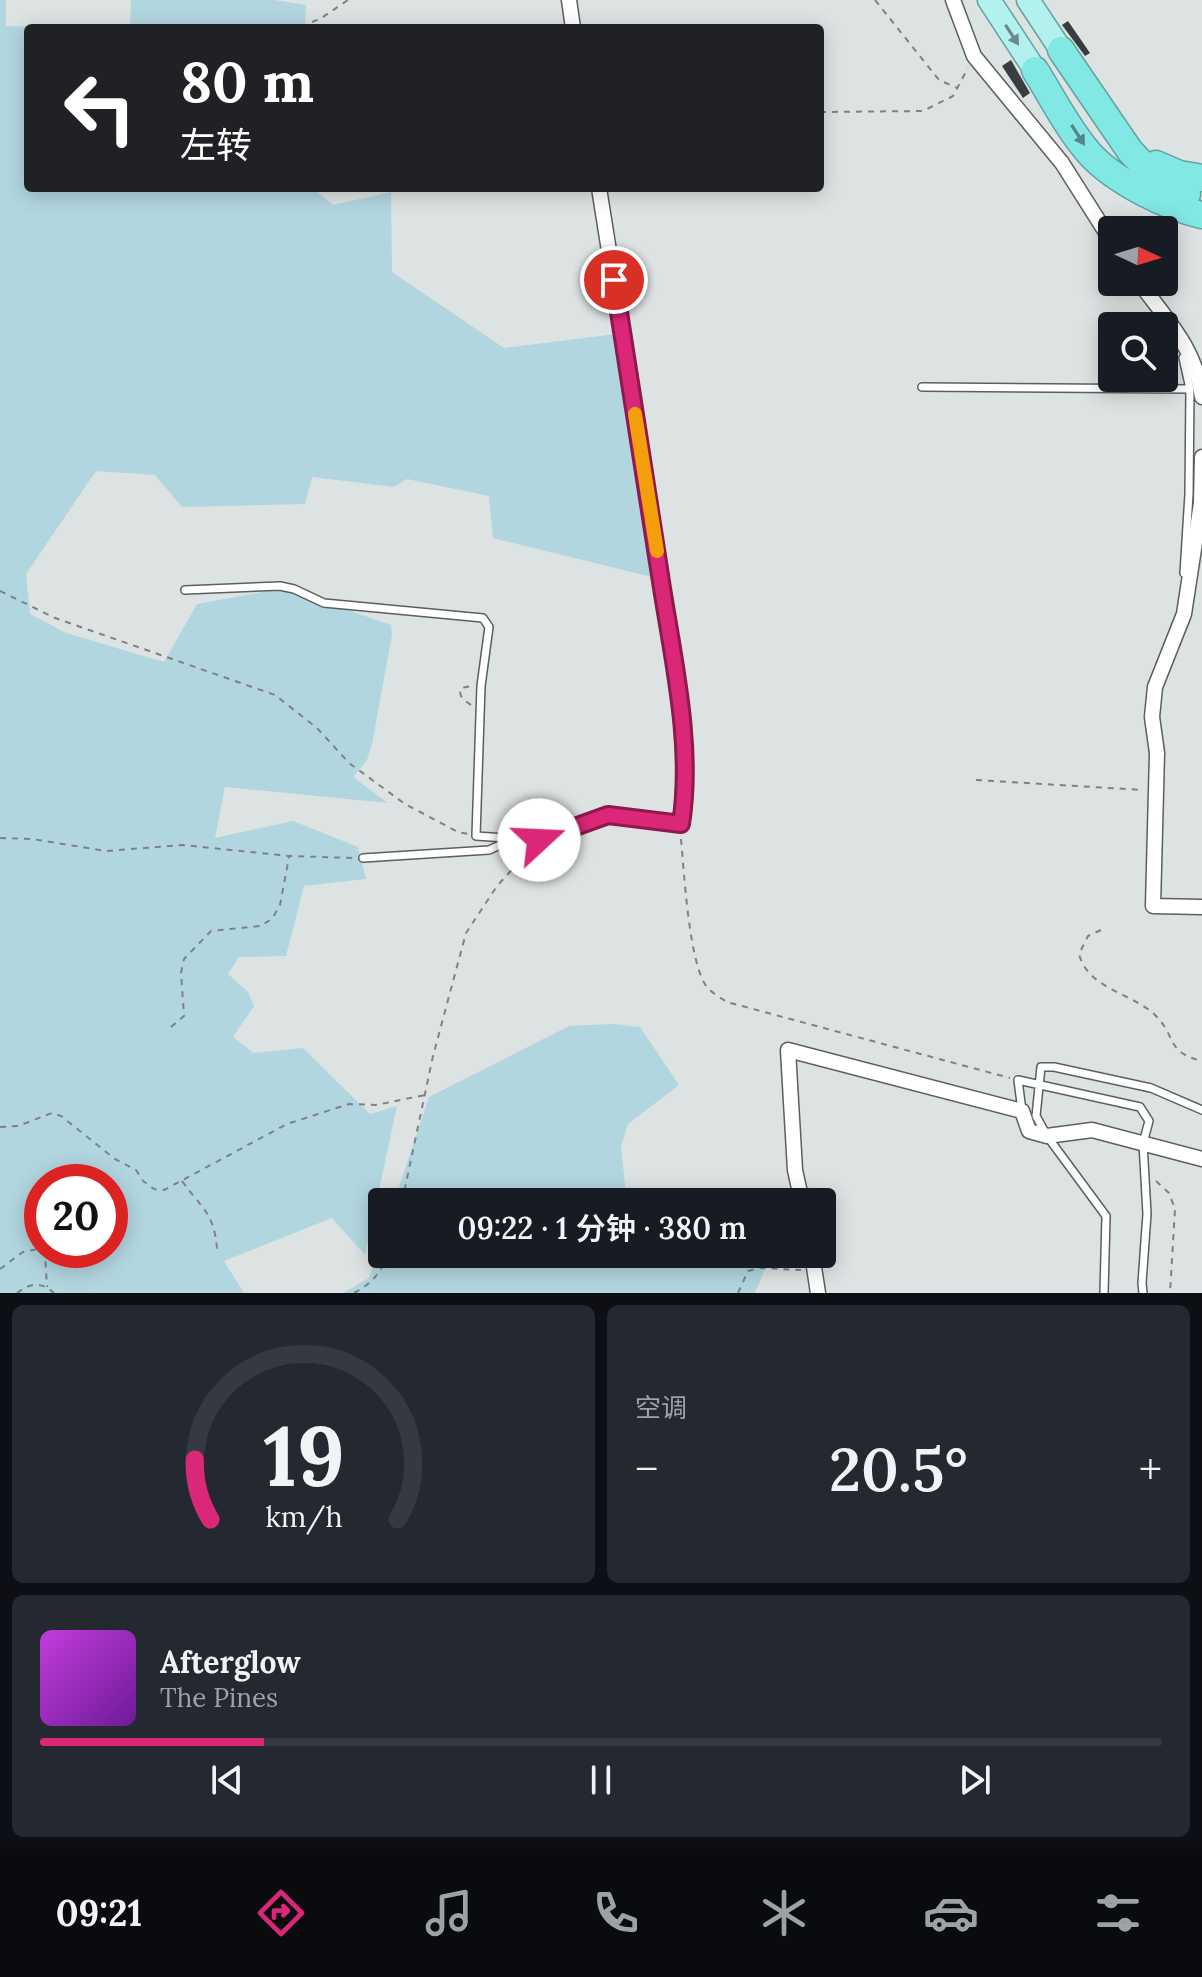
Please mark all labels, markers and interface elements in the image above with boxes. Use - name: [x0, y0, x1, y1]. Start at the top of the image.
- one-way arrow: [1004, 24, 1018, 46]
- text: 80 m: [180, 46, 314, 117]
- icon: left: [48, 56, 152, 160]
- text: 左转: [180, 122, 252, 168]
- one-way arrow: [1070, 125, 1085, 146]
- north arrow: [1098, 216, 1178, 296]
- map controls: [1098, 216, 1178, 392]
- pin: [580, 246, 648, 314]
- icon: arrive: [592, 258, 636, 302]
- button: search: [1098, 312, 1178, 392]
- position arrow: [497, 798, 581, 882]
- speed limit sign: 20: [24, 1164, 128, 1268]
- text: 09:22 · 1 分钟 · 380 m: [457, 1209, 747, 1247]
- text: 空调: [635, 1391, 687, 1424]
- text: 19: [263, 1402, 344, 1509]
- text: 20.5°: [829, 1431, 968, 1507]
- text: −: [635, 1441, 658, 1497]
- text: +: [1139, 1441, 1162, 1497]
- text: km/h: [265, 1498, 342, 1535]
- text: Afterglow: [160, 1643, 301, 1681]
- text: The Pines: [160, 1681, 278, 1714]
- icon: previous: [205, 1758, 249, 1802]
- icon: pause: [579, 1758, 623, 1802]
- icon: next: [953, 1758, 997, 1802]
- icon: directions: [253, 1885, 309, 1941]
- icon: music: [421, 1885, 477, 1941]
- icon: phone: [588, 1885, 644, 1941]
- icon: climate: [756, 1885, 812, 1941]
- icon: car: [923, 1885, 979, 1941]
- icon: filters: [1090, 1885, 1146, 1941]
- text: 09:21: [56, 1890, 142, 1936]

